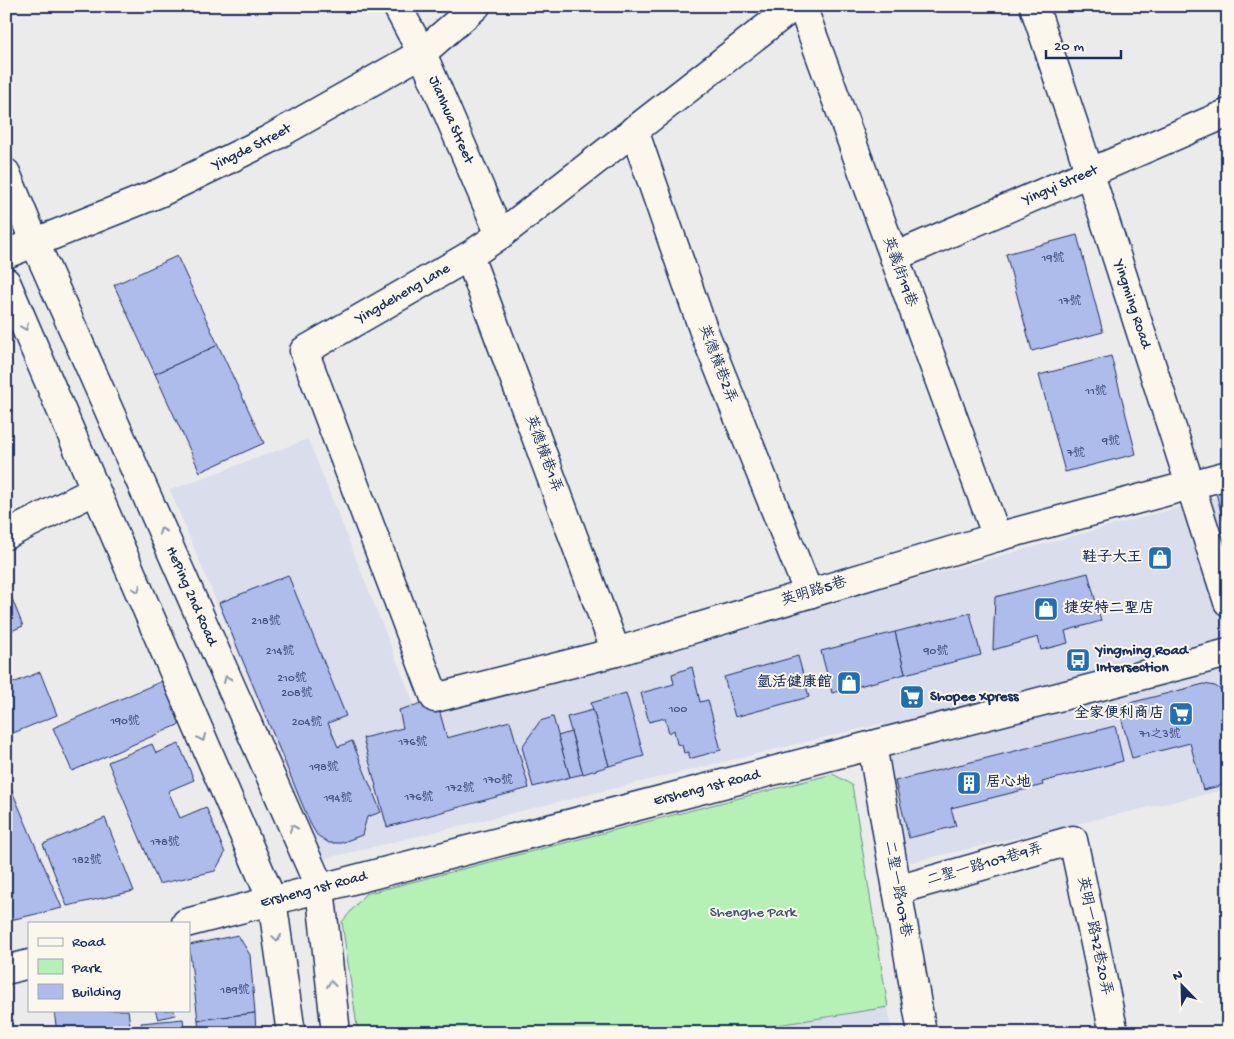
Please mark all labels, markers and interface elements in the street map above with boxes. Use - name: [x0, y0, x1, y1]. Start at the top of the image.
- scale bar: [1046, 28, 1122, 60]
- text: 20 m: [1054, 38, 1084, 56]
- street label: Jianhua Street: [424, 73, 478, 168]
- street label: Yingde Street: [207, 119, 296, 176]
- street label: Yingyi Street: [1018, 160, 1102, 210]
- street label: 英義街19巷: [878, 234, 920, 310]
- house number: 19號: [1041, 251, 1064, 266]
- street label: Yingming Road: [1109, 256, 1155, 352]
- street label: Yingdeheng Lane: [351, 260, 454, 329]
- house number: 17號: [1057, 294, 1082, 309]
- one-way arrow: [19, 322, 30, 331]
- street label: 英德橫巷2弄: [694, 322, 741, 406]
- house number: 11號: [1084, 384, 1107, 399]
- street label: 英德橫巷1弄: [521, 412, 566, 495]
- house number: 9號: [1101, 434, 1120, 449]
- house number: 7號: [1066, 446, 1085, 461]
- one-way arrow: [157, 527, 168, 536]
- street label: HePing 2nd Road: [161, 544, 221, 650]
- shop icon: 鞋子大王: [1147, 545, 1173, 571]
- place label: 鞋子大王: [1082, 549, 1142, 567]
- street label: 英明路5巷: [779, 573, 849, 611]
- one-way arrow: [131, 584, 141, 593]
- shop icon: 捷安特二聖店: [1033, 596, 1059, 622]
- place label: 捷安特二聖店: [1064, 600, 1154, 618]
- house number: 218號: [251, 614, 281, 629]
- place label: Yingming Road Intersection: [1094, 642, 1190, 677]
- house number: 214號: [266, 644, 294, 659]
- house number: 90號: [923, 644, 948, 659]
- bus stop icon: Yingming Road Intersection: [1065, 647, 1091, 673]
- shop icon: 氫活健康館: [836, 670, 862, 696]
- house number: 210號: [277, 671, 307, 686]
- place label: 氫活健康館: [757, 674, 832, 692]
- one-way arrow: [223, 675, 234, 684]
- supermarket icon: Shopee Xpress: [899, 684, 925, 710]
- house number: 208號: [281, 686, 313, 701]
- place label: Shopee Xpress: [930, 688, 1020, 706]
- supermarket icon: 全家便利商店: [1168, 701, 1194, 727]
- house number: 100: [668, 703, 687, 717]
- place label: 全家便利商店: [1074, 704, 1164, 723]
- house number: 190號: [109, 714, 140, 729]
- house number: 204號: [292, 715, 322, 730]
- house number: 71之3號: [1138, 727, 1181, 742]
- one-way arrow: [195, 733, 206, 742]
- house number: 176號: [397, 735, 428, 750]
- house number: 198號: [308, 760, 339, 775]
- street label: Ersheng 1st Road: [652, 765, 763, 810]
- building icon: 居心地: [956, 770, 982, 796]
- house number: 170號: [482, 773, 513, 788]
- place label: 居心地: [986, 774, 1031, 792]
- house number: 172號: [445, 781, 474, 796]
- house number: 176號: [403, 790, 434, 805]
- house number: 194號: [323, 791, 352, 806]
- one-way arrow: [289, 824, 299, 833]
- house number: 178號: [149, 835, 180, 850]
- street label: 二聖一路107巷: [880, 839, 914, 939]
- street label: 二聖一路107巷9弄: [925, 840, 1045, 890]
- house number: 182號: [71, 853, 102, 868]
- street label: Ersheng 1st Road: [259, 867, 370, 912]
- street label: 英明一路72巷20弄: [1073, 875, 1115, 997]
- park label: Shenghe Park: [710, 904, 797, 922]
- legend: [28, 922, 190, 1012]
- text: Road: [72, 934, 106, 952]
- one-way arrow: [272, 934, 282, 943]
- text: Park: [71, 960, 102, 978]
- north arrow: [1156, 962, 1206, 1012]
- text: N: [1170, 967, 1185, 986]
- one-way arrow: [326, 980, 337, 988]
- house number: 189號: [219, 983, 250, 998]
- text: Building: [71, 984, 121, 1002]

